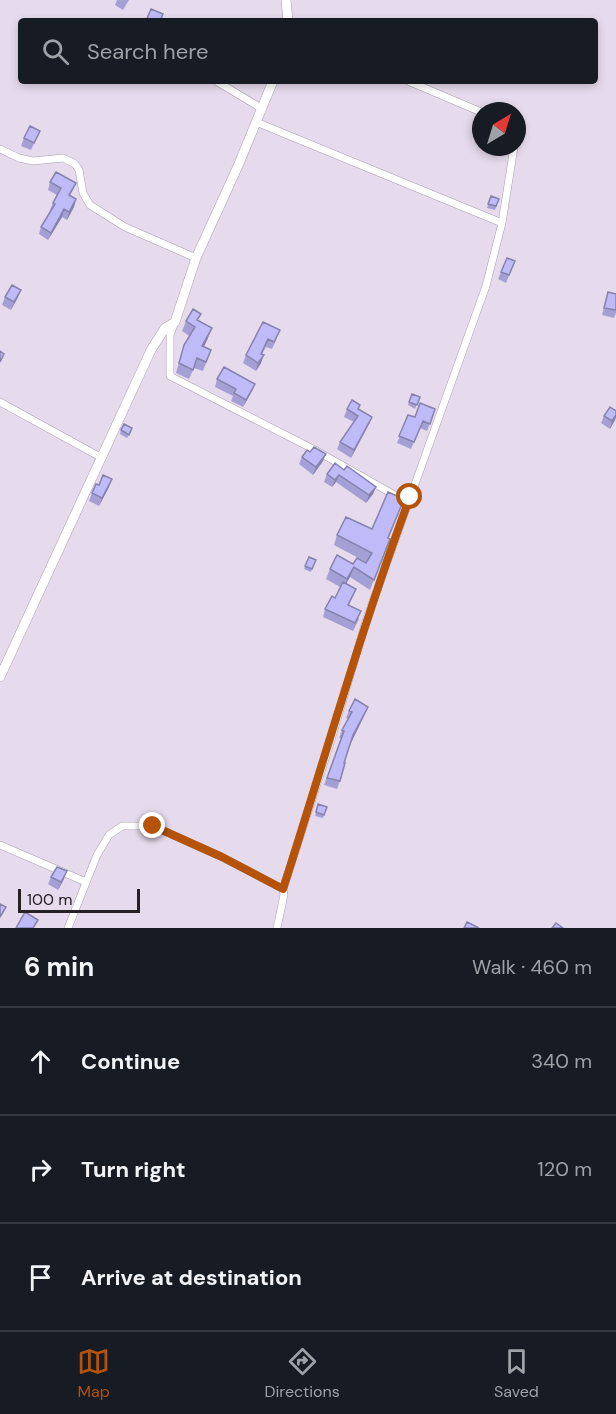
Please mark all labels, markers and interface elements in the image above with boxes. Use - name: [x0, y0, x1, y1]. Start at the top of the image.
- search box: [18, 18, 598, 84]
- icon: search: [39, 35, 72, 68]
- text: Search here: [87, 37, 208, 66]
- north arrow: [472, 102, 526, 156]
- route start: [396, 483, 422, 509]
- route end: [139, 812, 165, 838]
- scale bar: [18, 886, 140, 914]
- text: 100 m: [27, 889, 72, 910]
- text: 6 min: [24, 950, 94, 984]
- text: Walk · 460 m: [472, 954, 592, 980]
- icon: ahead: [24, 1045, 57, 1078]
- text: Continue: [81, 1047, 180, 1076]
- text: 340 m: [531, 1048, 592, 1074]
- icon: right: [24, 1153, 57, 1186]
- text: Turn right: [81, 1155, 186, 1184]
- text: 120 m: [538, 1156, 592, 1182]
- icon: arrive: [24, 1261, 57, 1294]
- text: Arrive at destination: [81, 1263, 302, 1292]
- tab: Map: [77, 1345, 110, 1402]
- tab: Directions: [264, 1345, 340, 1402]
- tab: Saved: [494, 1345, 539, 1402]

